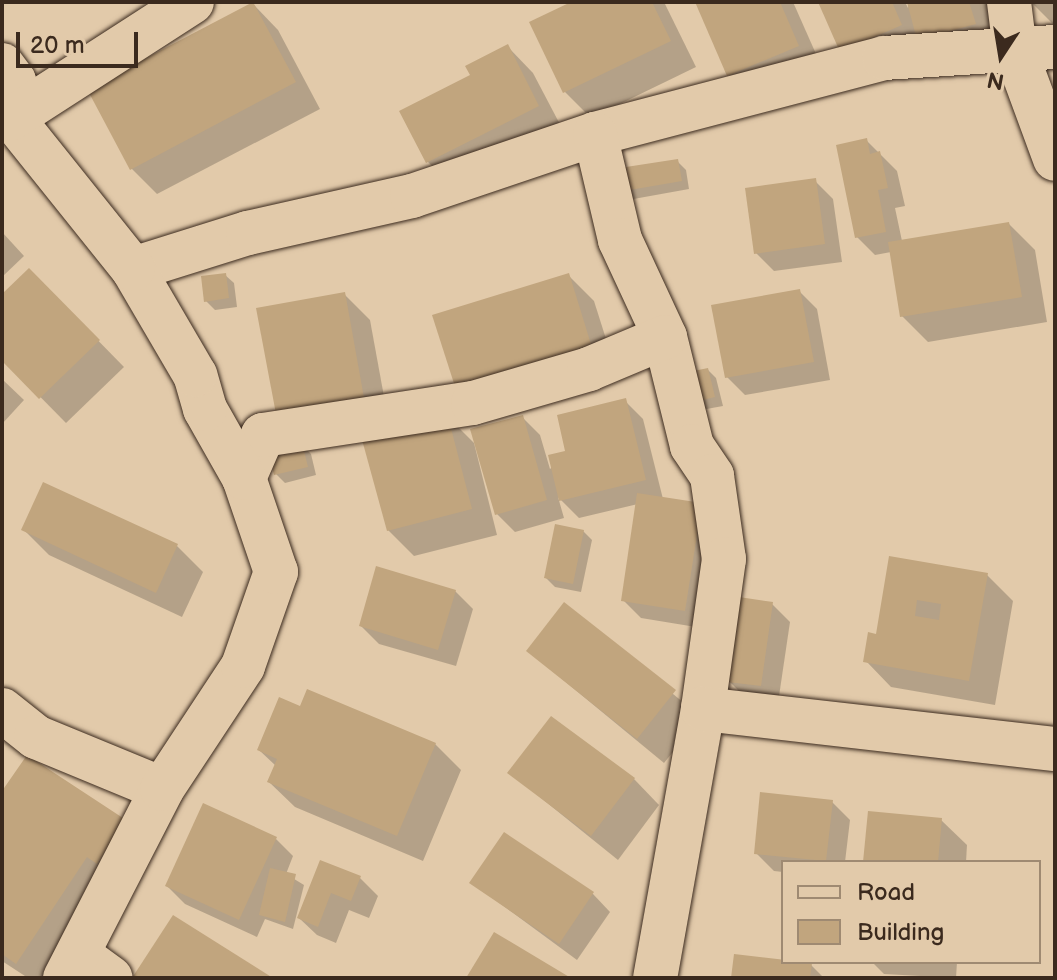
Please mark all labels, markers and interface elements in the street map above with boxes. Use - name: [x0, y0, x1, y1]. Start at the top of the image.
- scale bar: [20, 16, 142, 66]
- north arrow: [961, 16, 1041, 96]
- text: 20 m: [30, 31, 85, 60]
- text: N: [985, 65, 1007, 95]
- legend: [781, 860, 1041, 964]
- text: Road: [857, 878, 915, 907]
- text: Building: [857, 918, 944, 947]

